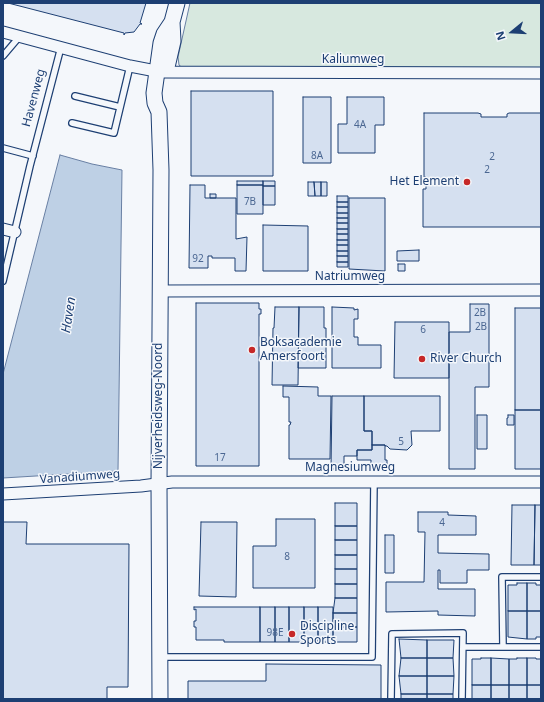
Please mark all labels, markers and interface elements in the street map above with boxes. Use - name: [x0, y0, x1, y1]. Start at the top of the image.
- north arrow: [492, 12, 532, 52]
- text: N: [492, 29, 509, 42]
- street label: Kaliumweg: [322, 53, 384, 67]
- street label: Havenweg: [19, 67, 49, 129]
- house number: 4A: [354, 119, 366, 131]
- house number: 8A: [311, 150, 323, 162]
- house number: 2: [489, 151, 495, 163]
- house number: 2: [484, 164, 490, 176]
- place label: Het Element: [390, 175, 459, 189]
- marker: Het Element: [462, 177, 472, 187]
- house number: 7B: [244, 196, 256, 208]
- house number: 92: [192, 253, 204, 265]
- street label: Natriumweg: [315, 270, 385, 284]
- water label: Haven: [58, 296, 80, 334]
- house number: 2B: [474, 307, 486, 319]
- house number: 2B: [475, 321, 487, 333]
- house number: 6: [420, 324, 426, 336]
- place label: Boksacademie Amersfoort: [260, 336, 342, 364]
- street label: Nijverheidsweg-Noord: [152, 343, 166, 469]
- marker: Boksacademie Amersfoort: [247, 345, 257, 355]
- place label: River Church: [430, 352, 502, 366]
- marker: River Church: [417, 354, 427, 364]
- house number: 5: [398, 436, 404, 448]
- house number: 17: [214, 452, 226, 464]
- street label: Magnesiumweg: [305, 461, 395, 475]
- street label: Vanadiumweg: [39, 467, 121, 487]
- house number: 4: [439, 517, 445, 529]
- house number: 8: [284, 551, 290, 563]
- place label: Discipline Sports: [300, 620, 354, 648]
- house number: 98E: [267, 627, 283, 639]
- marker: Discipline Sports: [287, 629, 297, 639]

